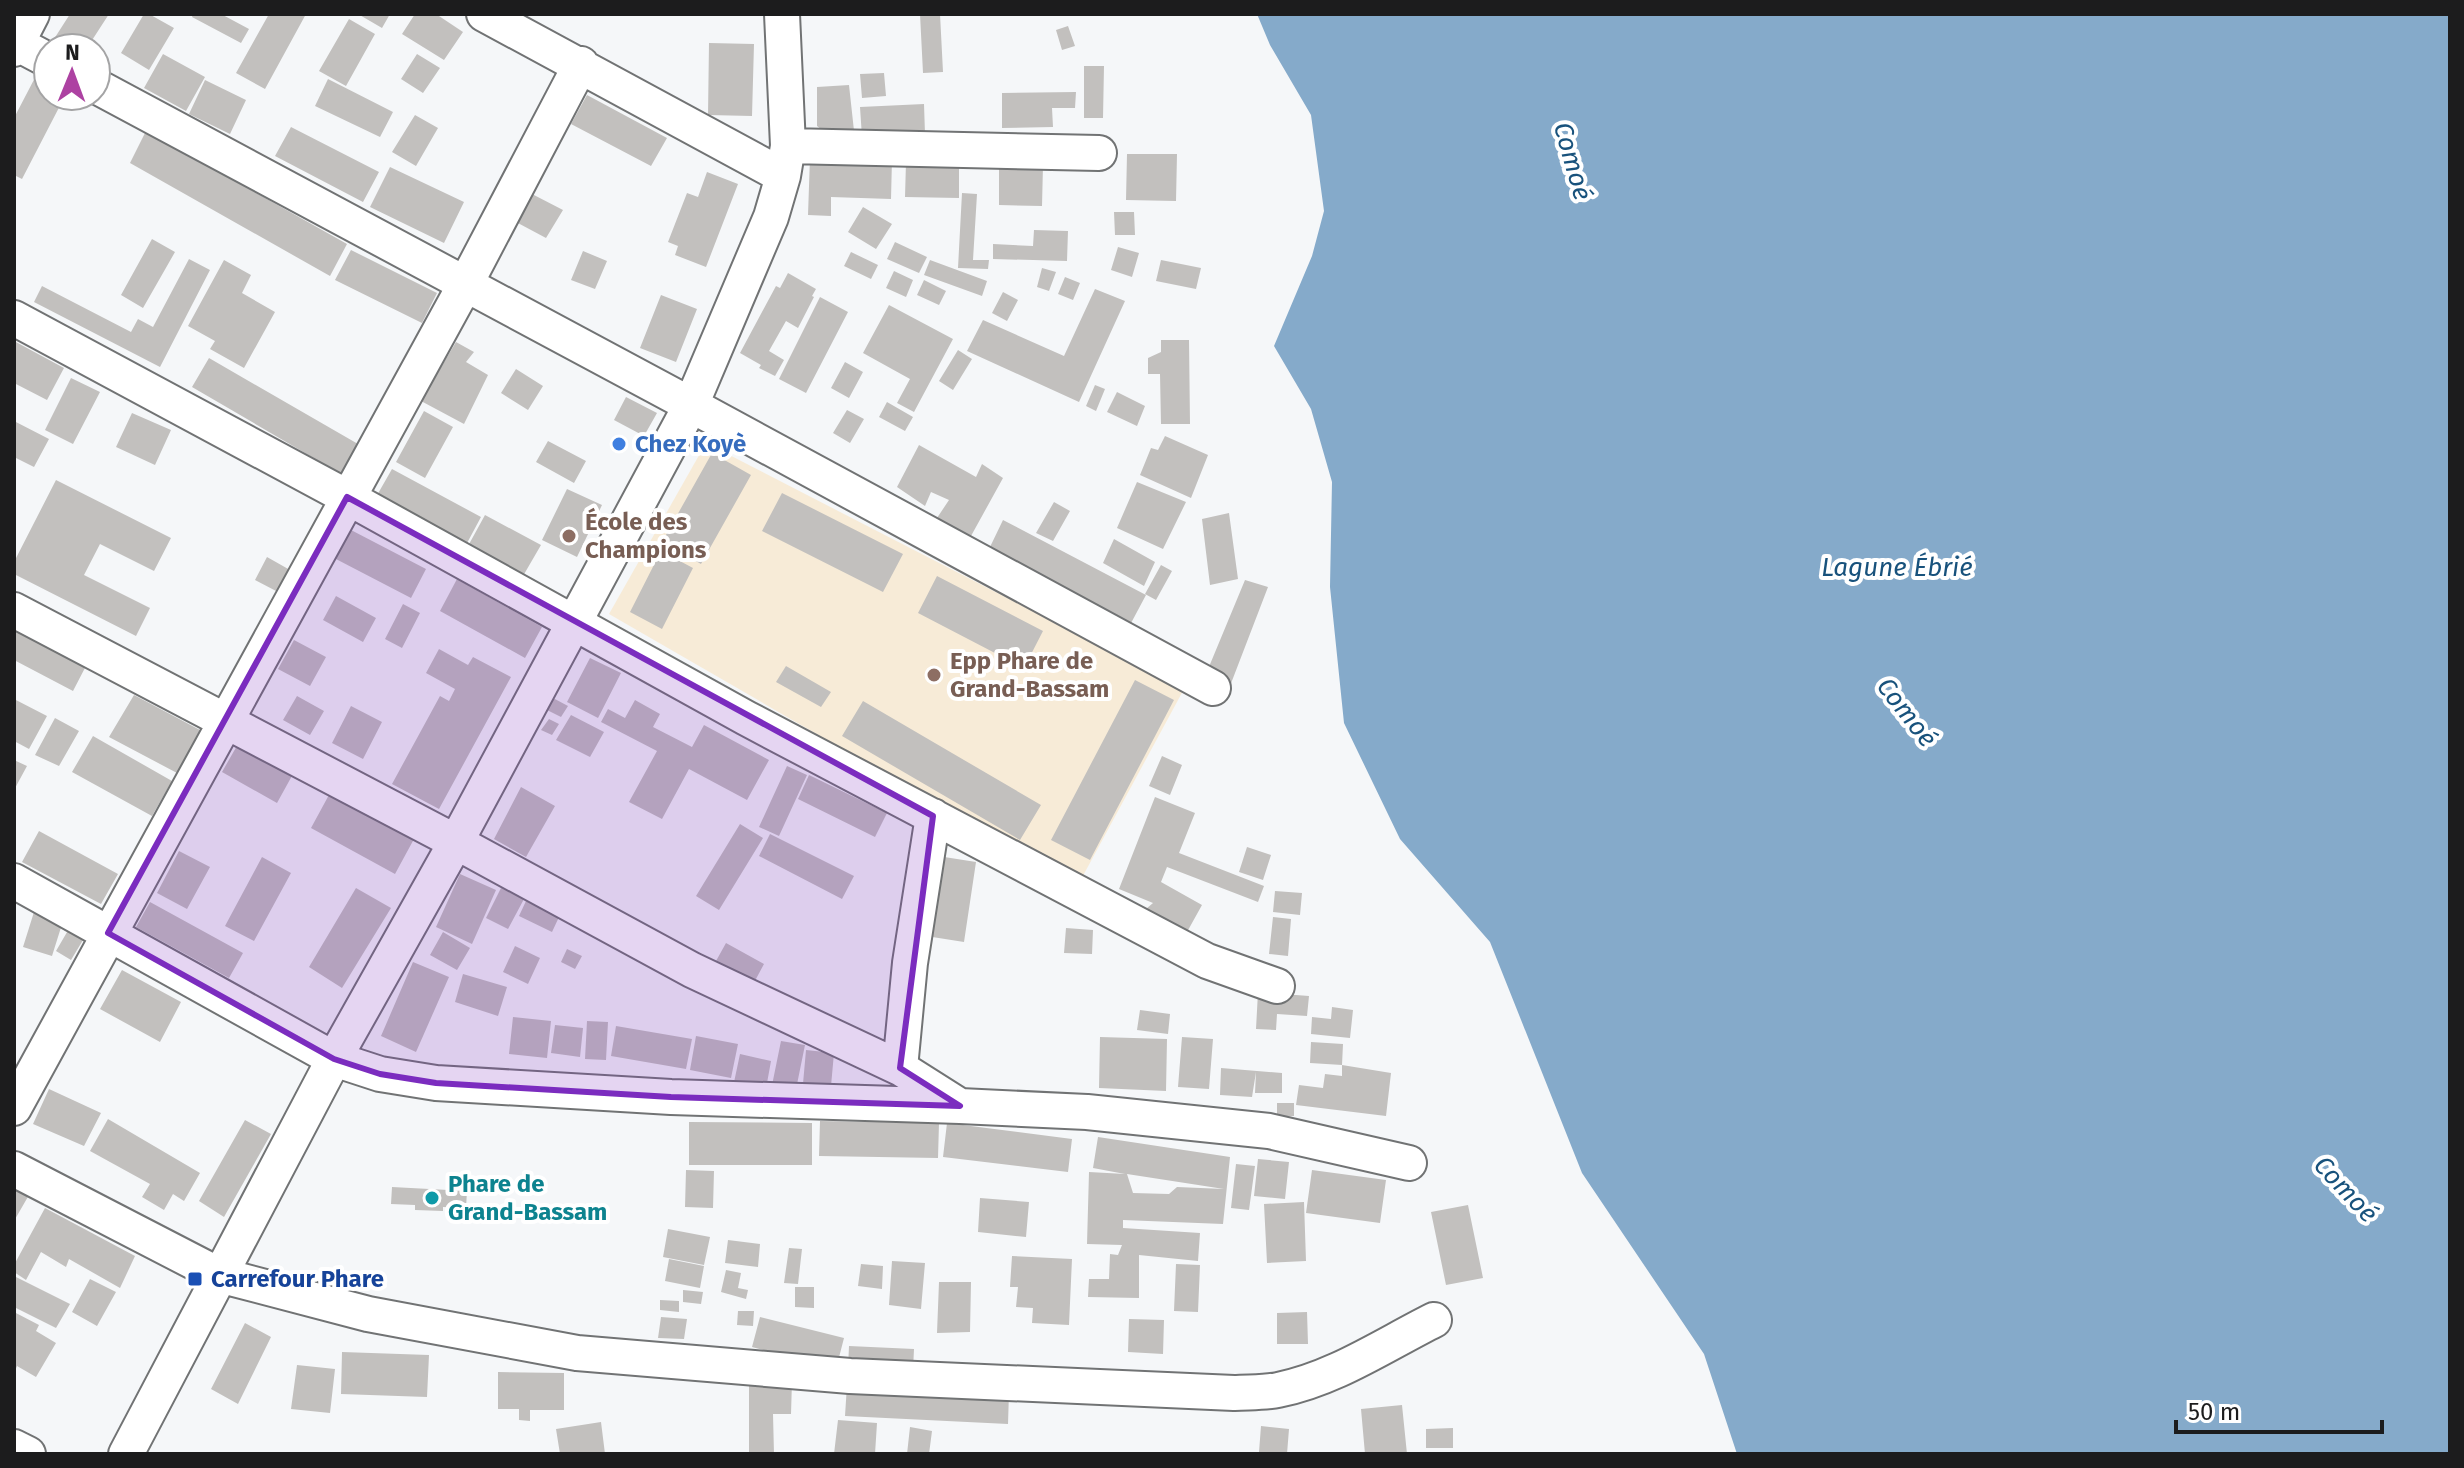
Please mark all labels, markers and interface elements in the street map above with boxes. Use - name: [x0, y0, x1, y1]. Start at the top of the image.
- north arrow: [32, 32, 112, 112]
- text: N: [65, 39, 80, 66]
- water label: Comoé: [1547, 119, 1598, 204]
- place label: Chez Koyè: [635, 430, 746, 458]
- marker: Chez Koyè: [610, 435, 628, 453]
- place label: École des Champions: [585, 507, 707, 564]
- marker: École des Champions: [560, 527, 578, 545]
- water label: Lagune Ébrié: [1821, 552, 1973, 583]
- place label: Epp Phare de Grand-Bassam: [950, 647, 1109, 703]
- marker: Epp Phare de Grand-Bassam: [925, 666, 943, 684]
- water label: Comoé: [1870, 671, 1943, 753]
- water label: Comoé: [2307, 1150, 2384, 1229]
- place label: Phare de Grand-Bassam: [448, 1170, 607, 1226]
- marker: Phare de Grand-Bassam: [423, 1189, 441, 1207]
- place label: Carrefour Phare: [211, 1265, 384, 1293]
- marker: Carrefour Phare: [186, 1270, 204, 1288]
- scale bar: [2176, 1384, 2382, 1434]
- text: 50 m: [2188, 1398, 2240, 1426]

